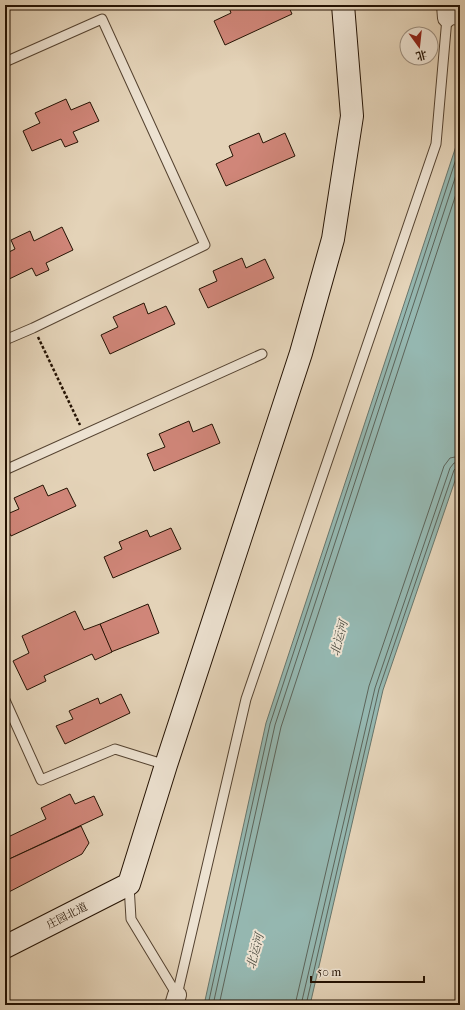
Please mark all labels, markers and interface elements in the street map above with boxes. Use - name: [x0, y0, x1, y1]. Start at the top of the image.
- north arrow: [399, 26, 439, 66]
- text: 北: [414, 47, 428, 63]
- water label: 北运河: [328, 617, 351, 657]
- street label: 庄园北道: [44, 900, 90, 932]
- water label: 北运河: [244, 930, 267, 970]
- scale bar: [311, 958, 424, 984]
- text: 50 m: [317, 965, 341, 979]

